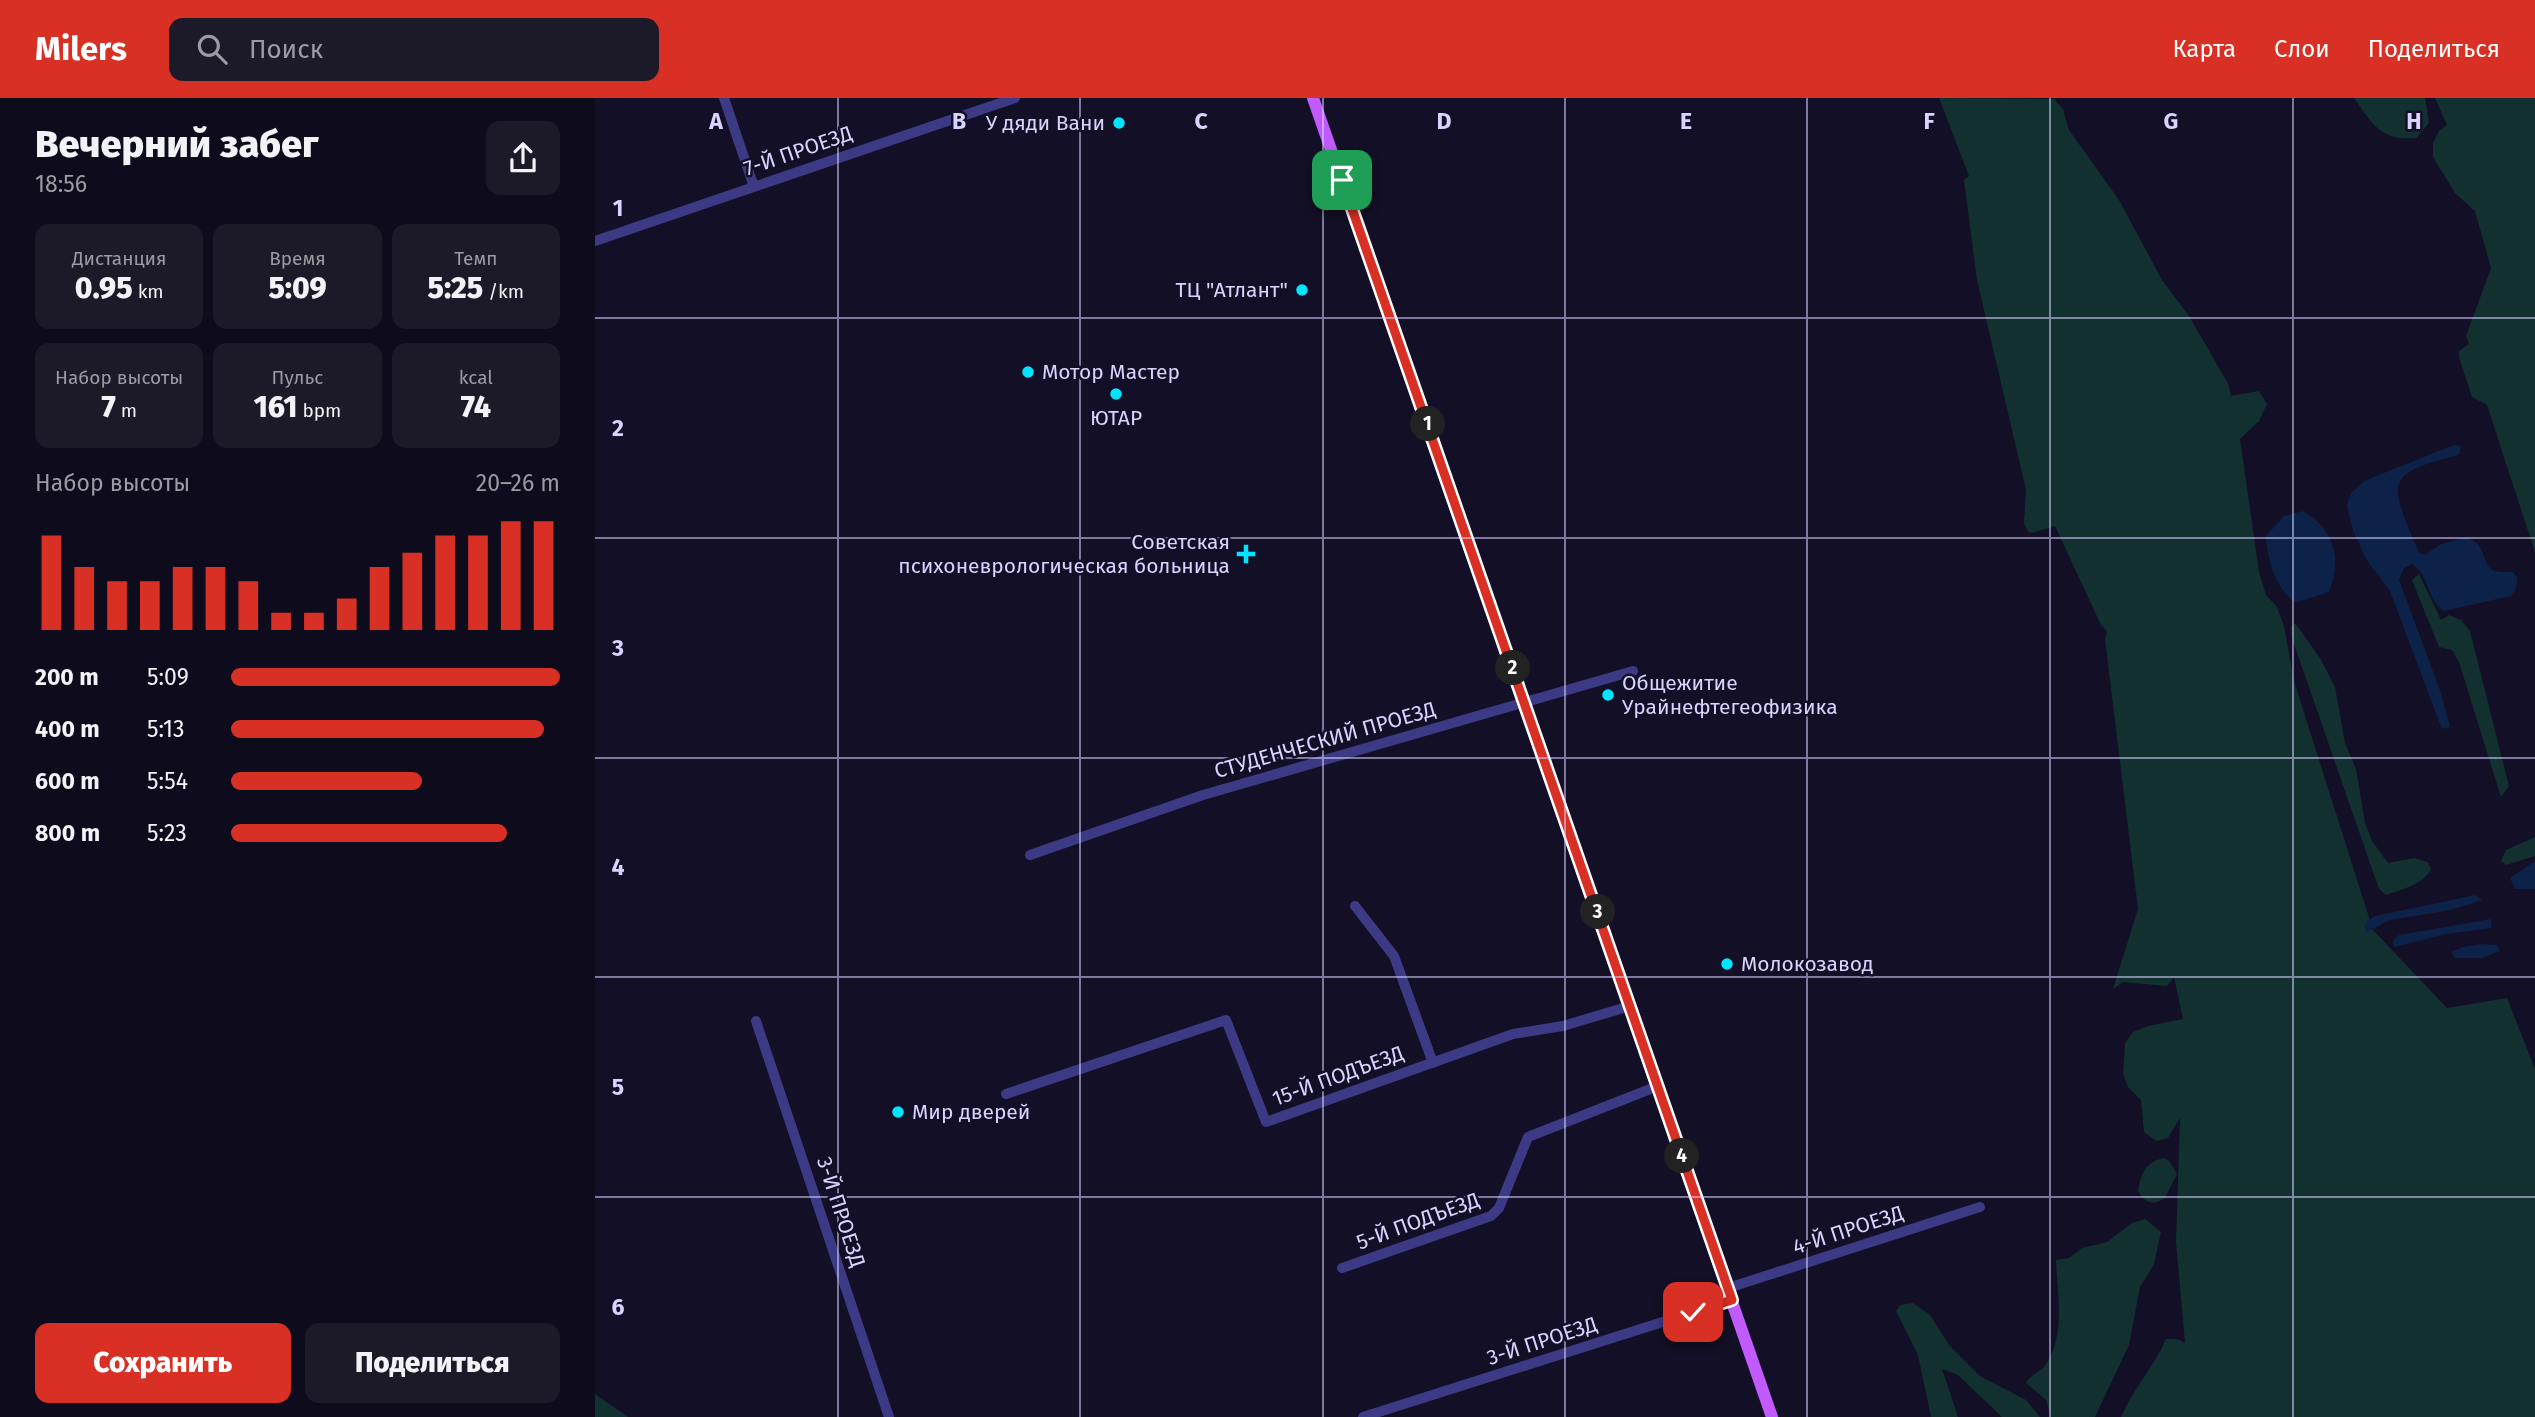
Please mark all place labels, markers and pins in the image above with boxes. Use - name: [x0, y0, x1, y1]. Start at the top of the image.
- place label: У дяди Вани: [986, 110, 1105, 136]
- marker: У дяди Вани: [1111, 115, 1127, 131]
- pin: [1312, 150, 1372, 210]
- place label: ТЦ "Атлант": [1176, 277, 1288, 303]
- marker: ТЦ "Атлант": [1294, 282, 1310, 298]
- place label: Мотор Мастер: [1042, 359, 1180, 385]
- marker: Мотор Мастер: [1020, 364, 1036, 380]
- marker: ЮТАР: [1108, 386, 1124, 402]
- place label: ЮТАР: [1090, 405, 1142, 431]
- pin: 1: [1411, 406, 1445, 442]
- place label: Советская психоневрологическая больница: [898, 529, 1230, 579]
- marker: Советская психоневрологическая больница: [1236, 544, 1256, 564]
- pin: 2: [1495, 650, 1531, 686]
- place label: Общежитие Урайнефтегеофизика: [1622, 670, 1838, 720]
- marker: Общежитие Урайнефтегеофизика: [1600, 687, 1616, 703]
- pin: 3: [1581, 894, 1615, 930]
- place label: Молокозавод: [1741, 951, 1873, 977]
- marker: Молокозавод: [1719, 956, 1735, 972]
- place label: Мир дверей: [912, 1099, 1030, 1125]
- marker: Мир дверей: [890, 1104, 906, 1120]
- pin: 4: [1665, 1138, 1699, 1174]
- pin: [1663, 1282, 1723, 1342]

